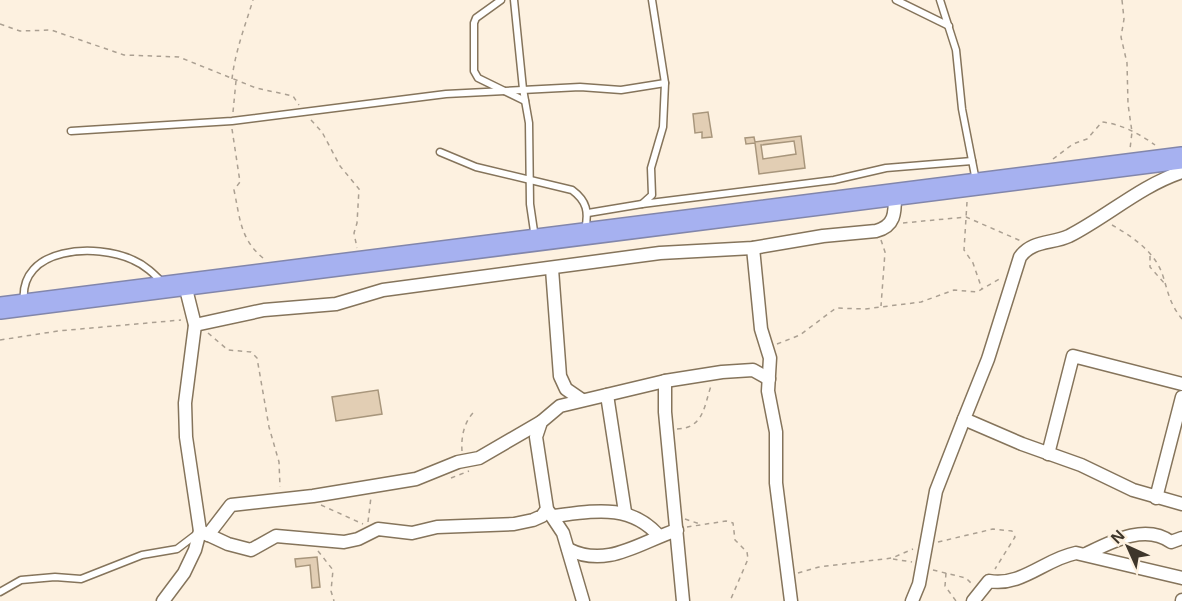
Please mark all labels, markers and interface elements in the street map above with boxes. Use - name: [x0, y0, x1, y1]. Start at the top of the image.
- north arrow: [1098, 517, 1158, 577]
- text: N: [1108, 527, 1128, 547]

